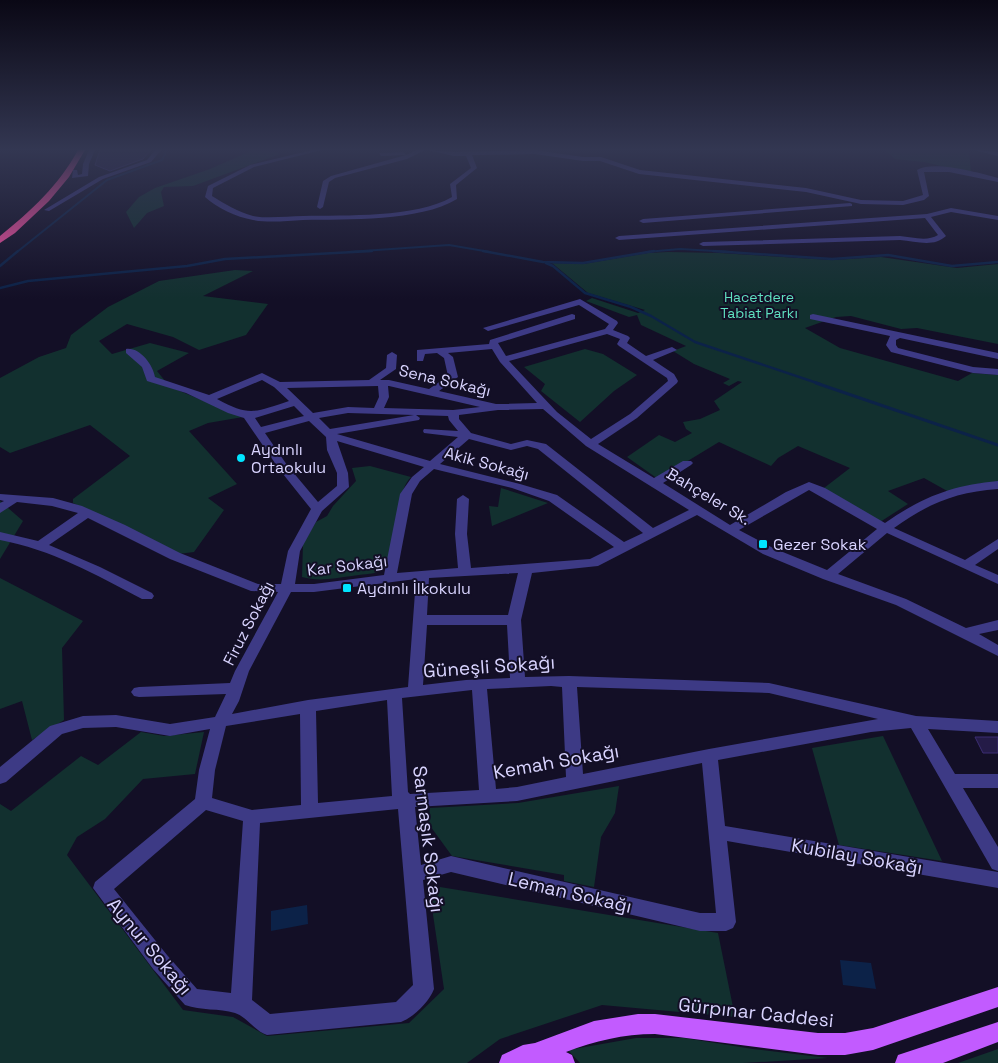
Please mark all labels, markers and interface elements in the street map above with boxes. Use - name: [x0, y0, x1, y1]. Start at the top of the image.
- park label: Hacetdere Tabiat Parkı: [720, 288, 798, 322]
- street label: Sena Sokağı: [397, 360, 493, 401]
- place label: Aydınlı Ortaokulu: [251, 439, 326, 478]
- street label: Akik Sokağı: [442, 442, 531, 485]
- marker: Aydınlı Ortaokulu: [235, 452, 247, 464]
- street label: Bahçeler Sk.: [663, 463, 755, 530]
- place label: Gezer Sokak: [773, 534, 867, 555]
- marker: Gezer Sokak: [757, 538, 769, 550]
- street label: Kar Sokağı: [306, 550, 388, 581]
- street label: Firuz Sokağı: [218, 577, 279, 669]
- place label: Aydınlı İlkokulu: [357, 578, 471, 599]
- marker: Aydınlı İlkokulu: [341, 582, 353, 594]
- street label: Güneşli Sokağı: [422, 649, 556, 684]
- street label: Kemah Sokağı: [491, 738, 621, 785]
- street label: Sarmaşık Sokağı: [407, 764, 450, 914]
- street label: Kubilay Sokağı: [789, 833, 924, 880]
- street label: Leman Sokağı: [506, 866, 634, 919]
- street label: Aynur Sokağı: [102, 892, 198, 1000]
- street label: Gürpınar Caddesi: [677, 992, 835, 1033]

